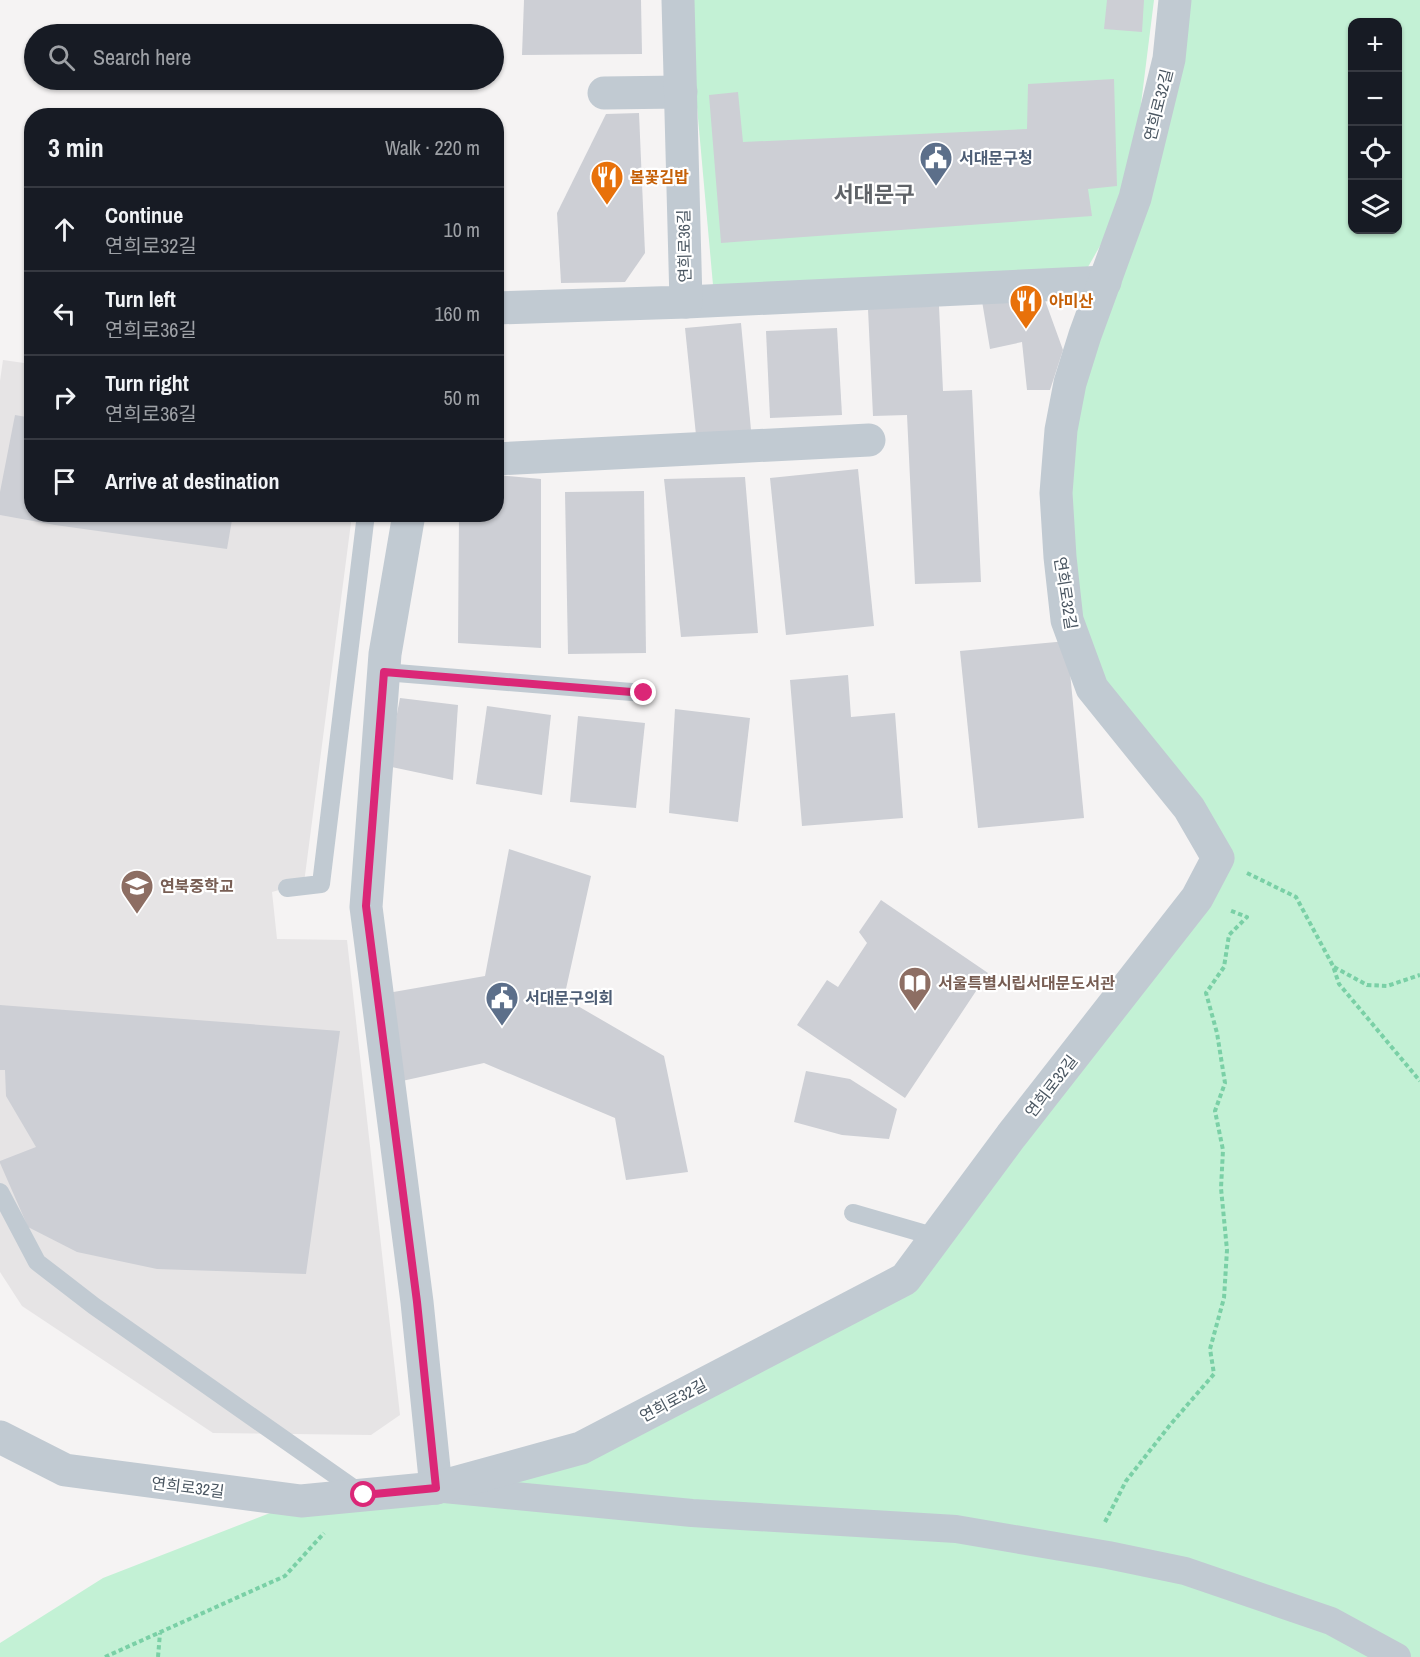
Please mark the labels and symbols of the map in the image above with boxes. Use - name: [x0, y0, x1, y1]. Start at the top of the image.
- street label: 연희로32길: [1138, 67, 1178, 143]
- public building icon: 서대문구청: [918, 140, 954, 187]
- place label: 서대문구청: [959, 147, 1033, 169]
- restaurant icon: 봄꽃김밥: [589, 159, 625, 206]
- place label: 봄꽃김밥: [630, 166, 689, 188]
- district label: 서대문구: [834, 179, 914, 209]
- street label: 연희로36길: [672, 209, 696, 283]
- restaurant icon: 아미산: [1008, 283, 1044, 330]
- place label: 아미산: [1049, 290, 1093, 312]
- street label: 연희로32길: [1049, 555, 1083, 631]
- route end: [630, 679, 656, 705]
- school or university icon: 연북중학교: [119, 868, 155, 915]
- place label: 연북중학교: [160, 875, 234, 897]
- library icon: 서울특별시립서대문도서관: [897, 965, 933, 1012]
- place label: 서울특별시립서대문도서관: [938, 972, 1115, 994]
- public building icon: 서대문구의회: [484, 980, 520, 1027]
- place label: 서대문구의회: [525, 987, 613, 1009]
- street label: 연희로32길: [1020, 1050, 1082, 1122]
- street label: 연희로32길: [635, 1373, 711, 1427]
- street label: 연희로32길: [150, 1472, 226, 1502]
- route start: [350, 1481, 376, 1507]

